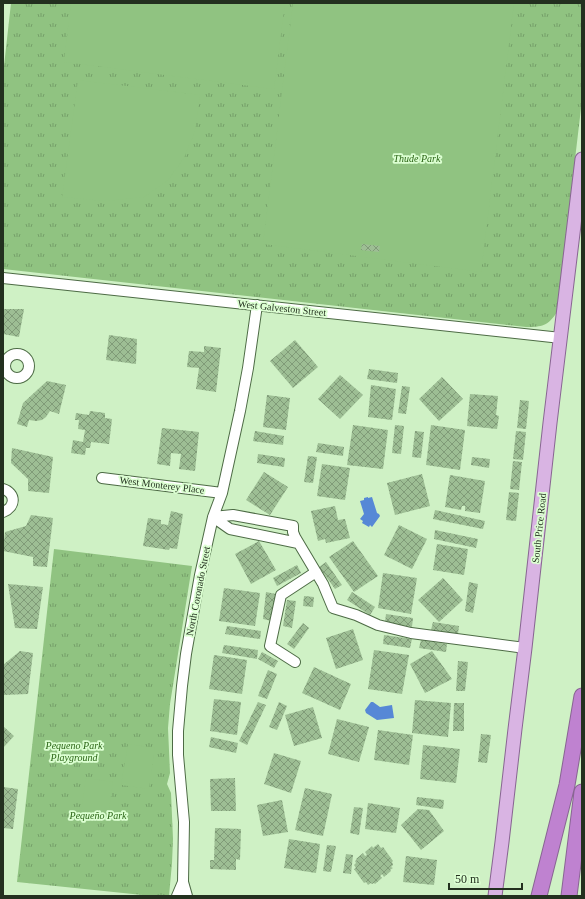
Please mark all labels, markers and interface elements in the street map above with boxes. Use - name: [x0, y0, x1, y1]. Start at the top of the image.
- park label: Thude Park: [394, 153, 441, 164]
- street label: West Galveston Street: [237, 298, 327, 318]
- street label: West Monterey Place: [119, 474, 206, 496]
- street label: South Price Road: [530, 493, 548, 563]
- street label: North Coronado Street: [184, 545, 212, 637]
- park label: Pequeno Park Playground: [45, 740, 103, 763]
- park label: Pequeño Park: [69, 810, 127, 821]
- scale bar: [449, 865, 522, 891]
- text: 50 m: [455, 872, 480, 886]

